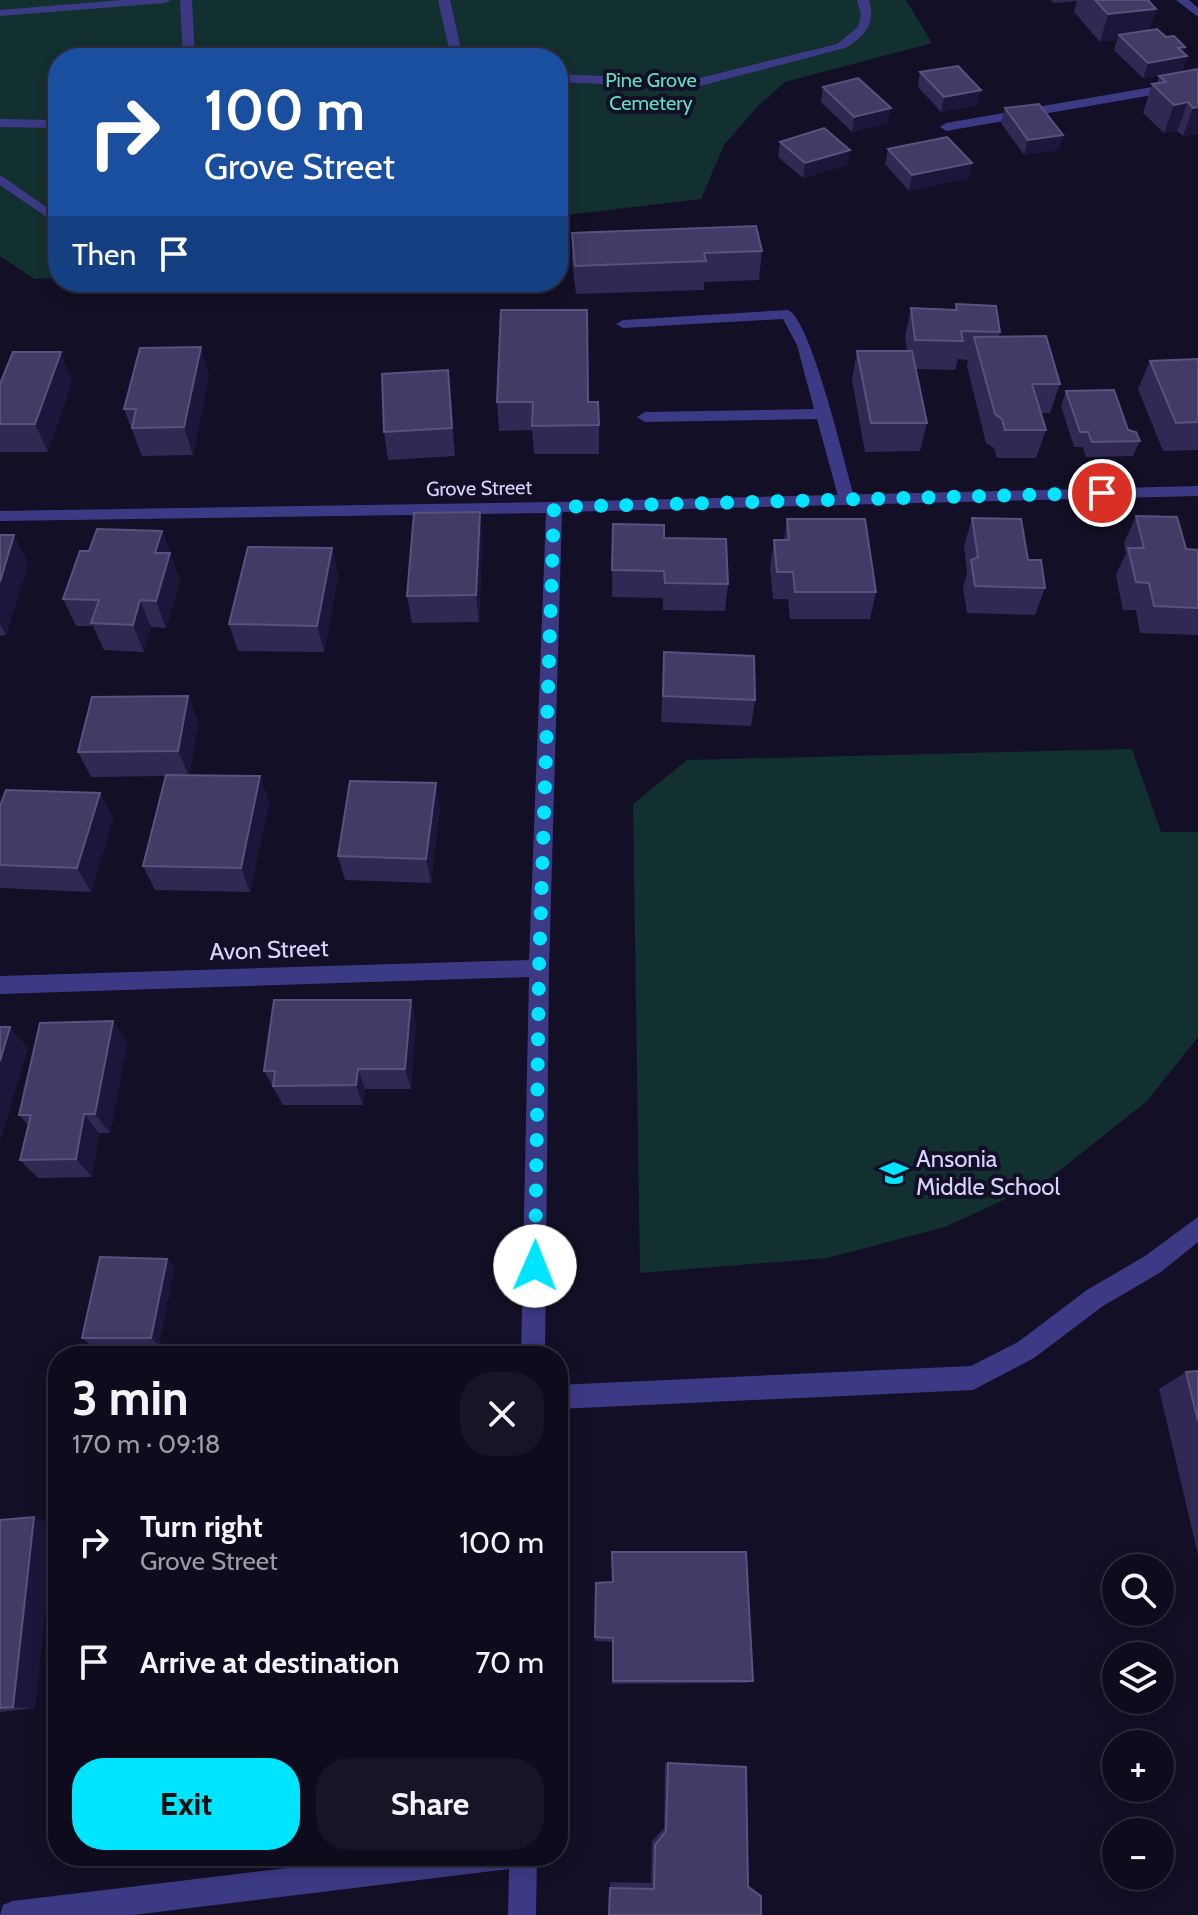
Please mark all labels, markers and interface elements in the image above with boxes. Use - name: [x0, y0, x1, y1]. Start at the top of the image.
- park label: Pine Grove Cemetery: [605, 68, 697, 115]
- text: 100 m: [204, 76, 365, 144]
- icon: right: [72, 80, 176, 184]
- text: Grove Street: [204, 144, 395, 188]
- icon: arrive: [152, 232, 196, 276]
- text: Then: [72, 236, 136, 273]
- pin: [1068, 459, 1136, 527]
- icon: arrive: [1080, 471, 1124, 515]
- street label: Grove Street: [426, 475, 532, 501]
- street label: Avon Street: [209, 933, 329, 966]
- place label: Ansonia Middle School: [916, 1144, 1061, 1201]
- school or university icon: Ansonia Middle School: [879, 1158, 909, 1188]
- position arrow: [493, 1224, 577, 1308]
- text: 3 min: [72, 1369, 188, 1427]
- button: close: [460, 1372, 544, 1456]
- text: 170 m · 09:18: [72, 1428, 221, 1460]
- text: Turn right: [140, 1508, 263, 1545]
- icon: right: [72, 1520, 116, 1564]
- text: 100 m: [459, 1524, 544, 1561]
- text: Grove Street: [140, 1545, 278, 1577]
- map controls: [1102, 1554, 1174, 1890]
- button: search: [1102, 1554, 1174, 1626]
- icon: arrive: [72, 1640, 116, 1684]
- button: layers: [1102, 1642, 1174, 1714]
- text: Arrive at destination: [140, 1644, 400, 1681]
- text: 70 m: [475, 1644, 544, 1681]
- button: +: [1102, 1730, 1174, 1802]
- button: Exit: [72, 1758, 300, 1850]
- button: Share: [316, 1758, 544, 1850]
- button: −: [1102, 1818, 1174, 1890]

